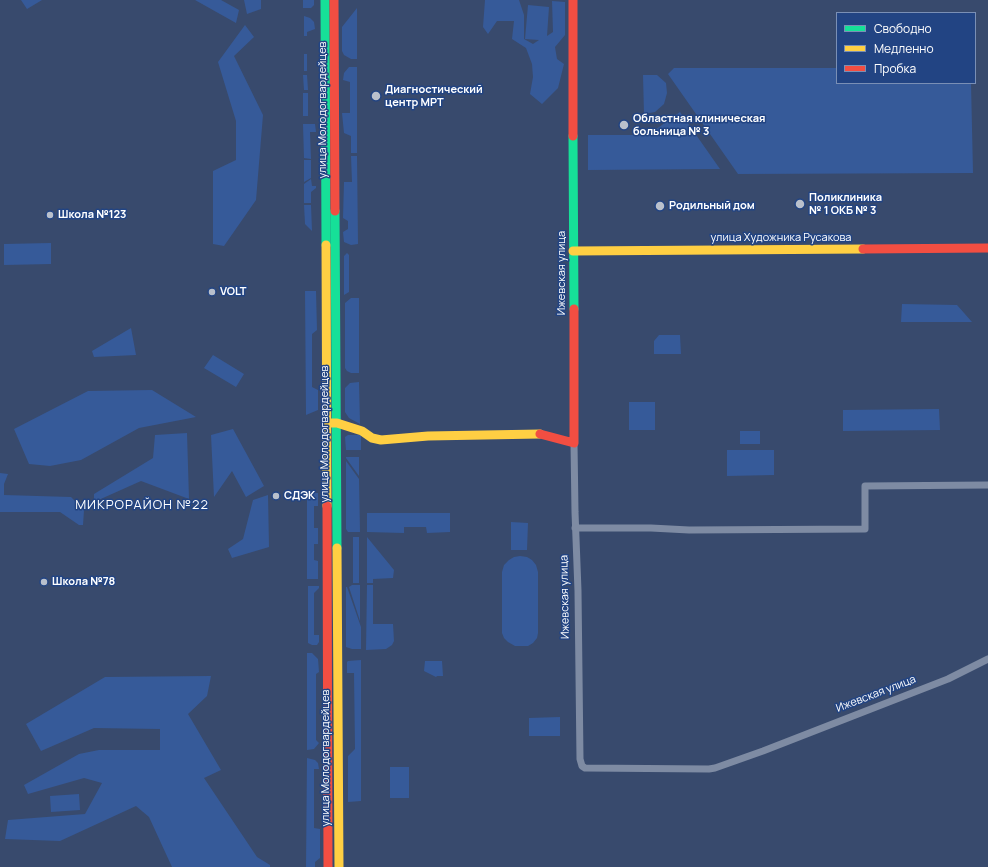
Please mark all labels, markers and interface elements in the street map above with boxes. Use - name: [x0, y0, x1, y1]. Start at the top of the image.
- legend: [836, 12, 976, 84]
- text: Свободно: [874, 20, 932, 37]
- text: Медленно: [874, 40, 934, 57]
- street label: улица Молодогвардейцев: [316, 42, 330, 178]
- text: Пробка: [874, 60, 916, 77]
- place label: Диагностический центр МРТ: [385, 83, 483, 109]
- marker: Диагностический центр МРТ: [370, 90, 382, 102]
- place label: Областная клиническая больница № 3: [633, 112, 765, 138]
- marker: Областная клиническая больница № 3: [618, 119, 630, 131]
- place label: Поликлиника № 1 ОКБ № 3: [809, 191, 882, 217]
- marker: Поликлиника № 1 ОКБ № 3: [794, 198, 806, 210]
- place label: Родильный дом: [669, 199, 755, 213]
- marker: Родильный дом: [654, 200, 666, 212]
- place label: Школа №123: [58, 208, 126, 222]
- marker: Школа №123: [45, 210, 55, 220]
- street label: Ижевская улица: [555, 231, 569, 315]
- street label: улица Художника Русакова: [711, 231, 851, 245]
- place label: VOLT: [220, 285, 247, 299]
- marker: VOLT: [207, 287, 217, 297]
- street label: улица Молодогвардейцев: [318, 366, 332, 502]
- place label: СДЭК: [284, 489, 315, 503]
- marker: СДЭК: [271, 491, 281, 501]
- district label: МИКРОРАЙОН №22: [75, 497, 209, 513]
- street label: Ижевская улица: [558, 555, 572, 639]
- place label: Школа №78: [52, 575, 115, 589]
- marker: Школа №78: [39, 577, 49, 587]
- street label: Ижевская улица: [834, 673, 918, 715]
- street label: улица Молодогвардейцев: [319, 690, 333, 826]

